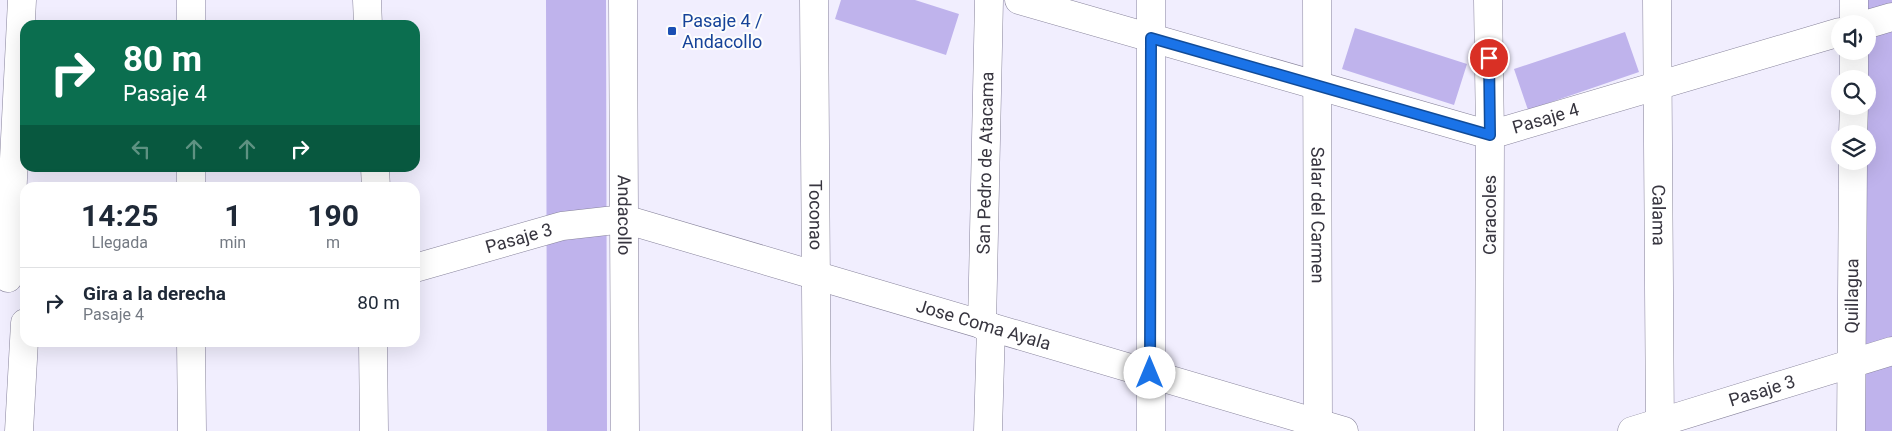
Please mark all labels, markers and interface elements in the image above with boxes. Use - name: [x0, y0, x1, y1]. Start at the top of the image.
- place label: Pasaje 4 / Andacollo: [682, 10, 762, 52]
- map controls: [1831, 15, 1876, 170]
- button: sound: [1831, 15, 1876, 60]
- marker: Pasaje 4 / Andacollo: [666, 25, 678, 37]
- pin: [1468, 37, 1510, 79]
- text: 80 m: [123, 39, 202, 80]
- icon: right: [40, 40, 105, 105]
- icon: arrive: [1475, 44, 1503, 72]
- button: search: [1831, 70, 1876, 115]
- street label: San Pedro de Atacama: [973, 71, 997, 255]
- text: Pasaje 4: [123, 81, 207, 106]
- street label: Pasaje 4: [1510, 98, 1581, 138]
- button: layers: [1831, 125, 1876, 170]
- icon: left: [127, 135, 155, 163]
- icon: ahead: [180, 135, 208, 163]
- icon: ahead: [233, 135, 261, 163]
- icon: right: [286, 135, 314, 163]
- street label: Salar del Carmen: [1307, 147, 1329, 283]
- street label: Andacollo: [614, 175, 635, 255]
- street label: Caracoles: [1479, 175, 1500, 255]
- street label: Toconao: [805, 180, 827, 250]
- street label: Calama: [1648, 184, 1670, 246]
- text: 14:25: [81, 198, 158, 233]
- text: 1: [224, 198, 241, 233]
- text: 190: [307, 198, 359, 233]
- street label: Pasaje 3: [483, 218, 555, 257]
- text: Llegada: [92, 233, 148, 252]
- text: min: [219, 233, 246, 252]
- text: m: [326, 233, 340, 252]
- street label: Quillagua: [1841, 258, 1862, 334]
- text: Gira a la derecha: [83, 282, 226, 305]
- icon: right: [40, 289, 68, 317]
- text: 80 m: [357, 291, 400, 314]
- street label: Jose Coma Ayala: [914, 295, 1053, 354]
- text: Pasaje 4: [83, 305, 144, 324]
- position arrow: [1123, 346, 1175, 398]
- street label: Pasaje 3: [1726, 370, 1798, 411]

